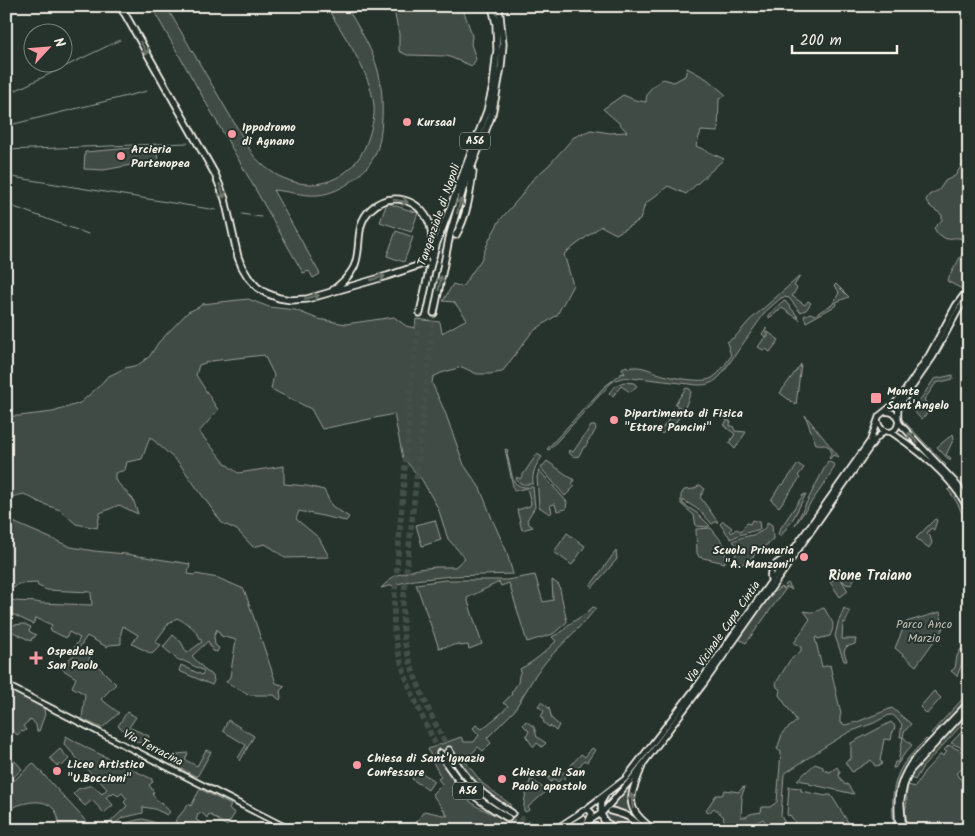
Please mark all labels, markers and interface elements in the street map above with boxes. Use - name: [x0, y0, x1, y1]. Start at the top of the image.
- north arrow: [22, 22, 72, 72]
- scale bar: [792, 22, 898, 54]
- text: 200 m: [800, 29, 842, 53]
- text: N: [47, 34, 71, 52]
- one-way arrow: [140, 40, 150, 54]
- place label: Kursaal: [417, 113, 456, 132]
- marker: Kursaal: [401, 116, 413, 128]
- place label: Ippodromo di Agnano: [242, 118, 296, 151]
- marker: Ippodromo di Agnano: [226, 128, 238, 140]
- road number: A56: [460, 132, 490, 150]
- place label: Arcieria Partenopea: [131, 140, 190, 173]
- marker: Arcieria Partenopea: [115, 150, 127, 162]
- street label: Tangenziale di Napoli: [413, 160, 466, 269]
- one-way arrow: [218, 182, 227, 198]
- one-way arrow: [392, 196, 408, 206]
- one-way arrow: [454, 198, 464, 214]
- one-way arrow: [370, 273, 386, 283]
- one-way arrow: [436, 275, 445, 291]
- one-way arrow: [303, 292, 319, 301]
- place label: Monte Sant'Angelo: [887, 382, 949, 415]
- marker: Monte Sant'Angelo: [869, 391, 883, 405]
- place label: Dipartimento di Fisica "Ettore Pancini": [624, 404, 743, 437]
- marker: Dipartimento di Fisica "Ettore Pancini": [608, 414, 620, 426]
- one-way arrow: [907, 431, 919, 444]
- place label: Scuola Primaria "A. Manzoni": [713, 541, 794, 574]
- marker: Scuola Primaria "A. Manzoni": [798, 551, 810, 563]
- district label: Rione Traiano: [828, 565, 912, 587]
- street label: Via Vicinale Cupa Cintia: [681, 577, 766, 687]
- park label: Parco Anco Marzio: [896, 615, 952, 648]
- place label: Ospedale San Paolo: [47, 642, 98, 675]
- marker: Ospedale San Paolo: [29, 651, 43, 665]
- street label: Via Terracina: [120, 725, 187, 771]
- place label: Chiesa di Sant'Ignazio Confessore: [367, 749, 485, 782]
- place label: Liceo Artistico "U.Boccioni": [67, 755, 145, 788]
- marker: Chiesa di Sant'Ignazio Confessore: [351, 759, 363, 771]
- place label: Chiesa di San Paolo apostolo: [512, 763, 587, 796]
- marker: Liceo Artistico "U.Boccioni": [51, 765, 63, 777]
- marker: Chiesa di San Paolo apostolo: [496, 773, 508, 785]
- road number: A56: [453, 782, 483, 799]
- one-way arrow: [627, 794, 637, 810]

